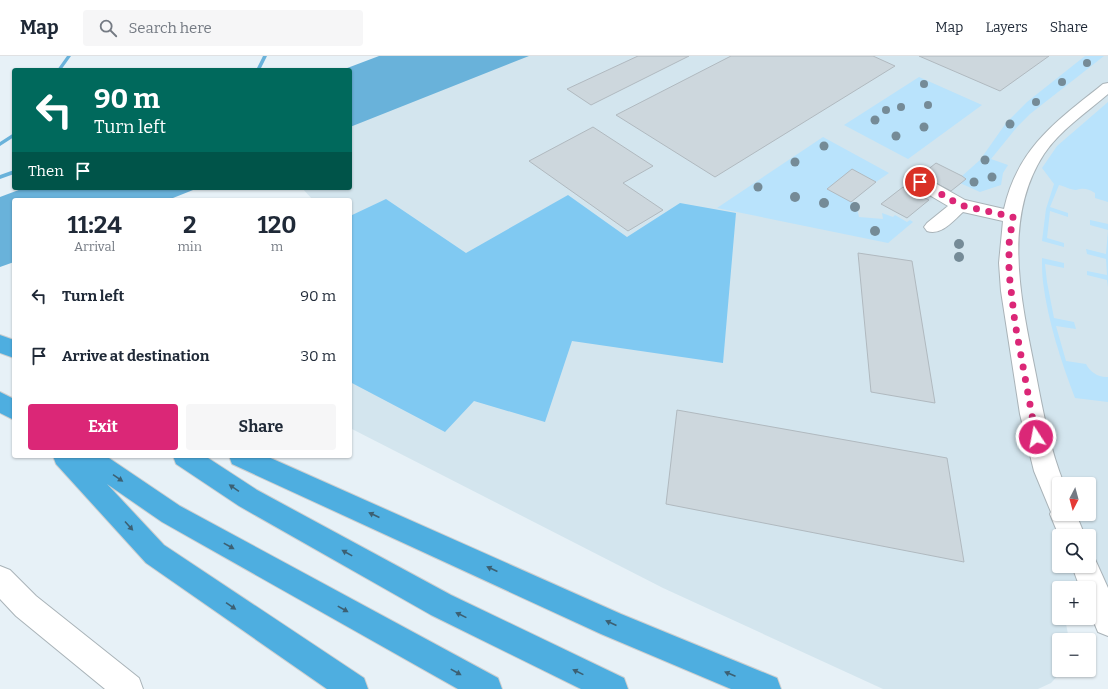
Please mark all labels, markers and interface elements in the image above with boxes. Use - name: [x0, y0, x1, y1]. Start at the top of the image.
- search box: [83, 10, 363, 46]
- text: Map: [20, 16, 59, 39]
- icon: search: [97, 17, 119, 39]
- text: Search here: [129, 19, 212, 37]
- text: Map: [935, 19, 963, 36]
- text: Layers: [985, 19, 1028, 36]
- text: Share: [1050, 19, 1088, 36]
- text: 90 m: [94, 82, 160, 115]
- icon: left: [28, 84, 80, 136]
- text: Turn left: [94, 116, 166, 138]
- icon: arrive: [72, 160, 94, 182]
- text: Then: [28, 162, 64, 180]
- pin: [903, 165, 937, 199]
- icon: arrive: [909, 171, 931, 193]
- text: 11:24: [67, 211, 122, 239]
- text: 2: [183, 211, 196, 239]
- text: 120: [257, 211, 297, 239]
- text: Arrival: [74, 239, 115, 254]
- text: min: [177, 239, 202, 254]
- text: m: [271, 239, 283, 254]
- icon: left: [28, 285, 50, 307]
- text: Turn left: [62, 287, 124, 305]
- text: 90 m: [300, 287, 336, 305]
- icon: arrive: [28, 345, 50, 367]
- text: Arrive at destination: [62, 347, 209, 365]
- text: 30 m: [301, 347, 336, 365]
- button: Exit: [28, 404, 178, 450]
- button: Share: [186, 404, 336, 450]
- position arrow: [1015, 416, 1057, 458]
- one-way arrow: [113, 474, 123, 482]
- north arrow: [1052, 477, 1096, 521]
- map controls: [1052, 477, 1096, 677]
- one-way arrow: [229, 484, 239, 492]
- one-way arrow: [368, 512, 380, 519]
- one-way arrow: [124, 521, 134, 531]
- button: search: [1052, 529, 1096, 573]
- one-way arrow: [223, 542, 235, 549]
- one-way arrow: [341, 549, 353, 556]
- one-way arrow: [486, 566, 498, 572]
- button: +: [1052, 581, 1096, 625]
- one-way arrow: [226, 602, 236, 610]
- one-way arrow: [337, 605, 348, 612]
- one-way arrow: [455, 612, 467, 618]
- one-way arrow: [604, 620, 616, 626]
- button: −: [1052, 633, 1096, 677]
- one-way arrow: [450, 668, 462, 675]
- one-way arrow: [572, 669, 584, 675]
- one-way arrow: [725, 671, 736, 677]

